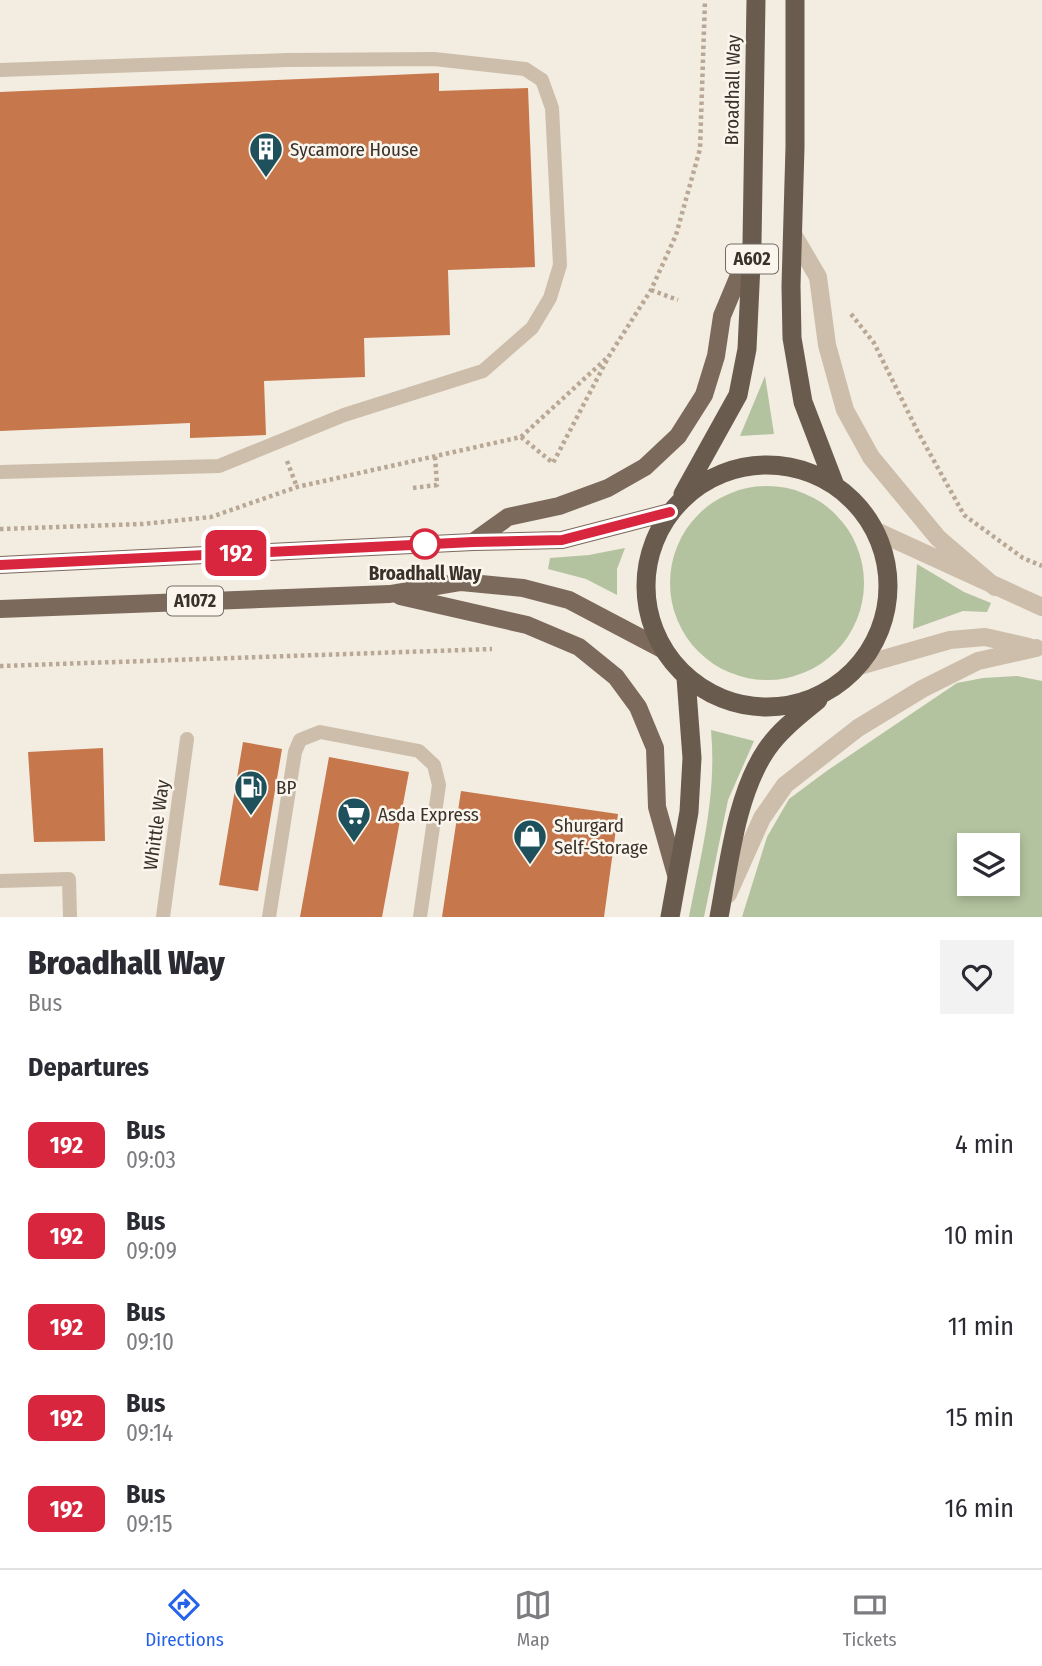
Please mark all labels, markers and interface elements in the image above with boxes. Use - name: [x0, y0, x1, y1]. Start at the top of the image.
- street label: Broadhall Way: [720, 34, 745, 146]
- building icon: Sycamore House: [247, 130, 285, 179]
- place label: Sycamore House: [290, 138, 418, 161]
- road number: A602: [726, 244, 778, 274]
- marker: Broadhall Way: [410, 529, 440, 559]
- line badge: 192: [196, 530, 276, 576]
- text: 192: [219, 539, 253, 567]
- place label: Broadhall Way: [369, 562, 482, 585]
- road number: A1072: [167, 586, 223, 616]
- fuel station icon: BP: [232, 768, 270, 817]
- place label: BP: [276, 776, 296, 799]
- street label: Whittle Way: [139, 778, 174, 872]
- supermarket icon: Asda Express: [335, 795, 373, 844]
- place label: Asda Express: [378, 803, 479, 826]
- place label: Shurgard Self-Storage: [554, 814, 648, 859]
- shop icon: Shurgard Self-Storage: [511, 817, 549, 866]
- map controls: [957, 833, 1020, 896]
- button: layers: [957, 833, 1020, 896]
- button: heart: [940, 940, 1014, 1014]
- text: Broadhall Way: [28, 943, 225, 983]
- text: Bus: [28, 989, 62, 1017]
- text: Departures: [28, 1052, 149, 1083]
- text: Bus: [126, 1115, 165, 1146]
- text: 4 min: [955, 1129, 1014, 1160]
- text: 192: [50, 1131, 83, 1159]
- text: 09:03: [126, 1146, 176, 1174]
- text: Bus: [126, 1206, 165, 1237]
- text: 10 min: [944, 1220, 1014, 1251]
- text: 192: [50, 1222, 83, 1250]
- text: 09:09: [126, 1237, 177, 1265]
- text: Bus: [126, 1297, 165, 1328]
- text: 11 min: [948, 1311, 1014, 1342]
- text: 192: [50, 1313, 83, 1341]
- text: 09:10: [126, 1328, 174, 1356]
- text: Bus: [126, 1388, 165, 1419]
- text: 15 min: [946, 1402, 1014, 1433]
- text: 192: [50, 1404, 83, 1432]
- text: 09:14: [126, 1419, 173, 1447]
- text: Bus: [126, 1479, 165, 1510]
- text: 16 min: [945, 1493, 1014, 1524]
- text: 192: [50, 1495, 83, 1523]
- text: 09:15: [126, 1510, 172, 1538]
- tab: Directions: [145, 1586, 224, 1651]
- tab: Map: [514, 1586, 552, 1651]
- tab: Tickets: [843, 1586, 897, 1651]

